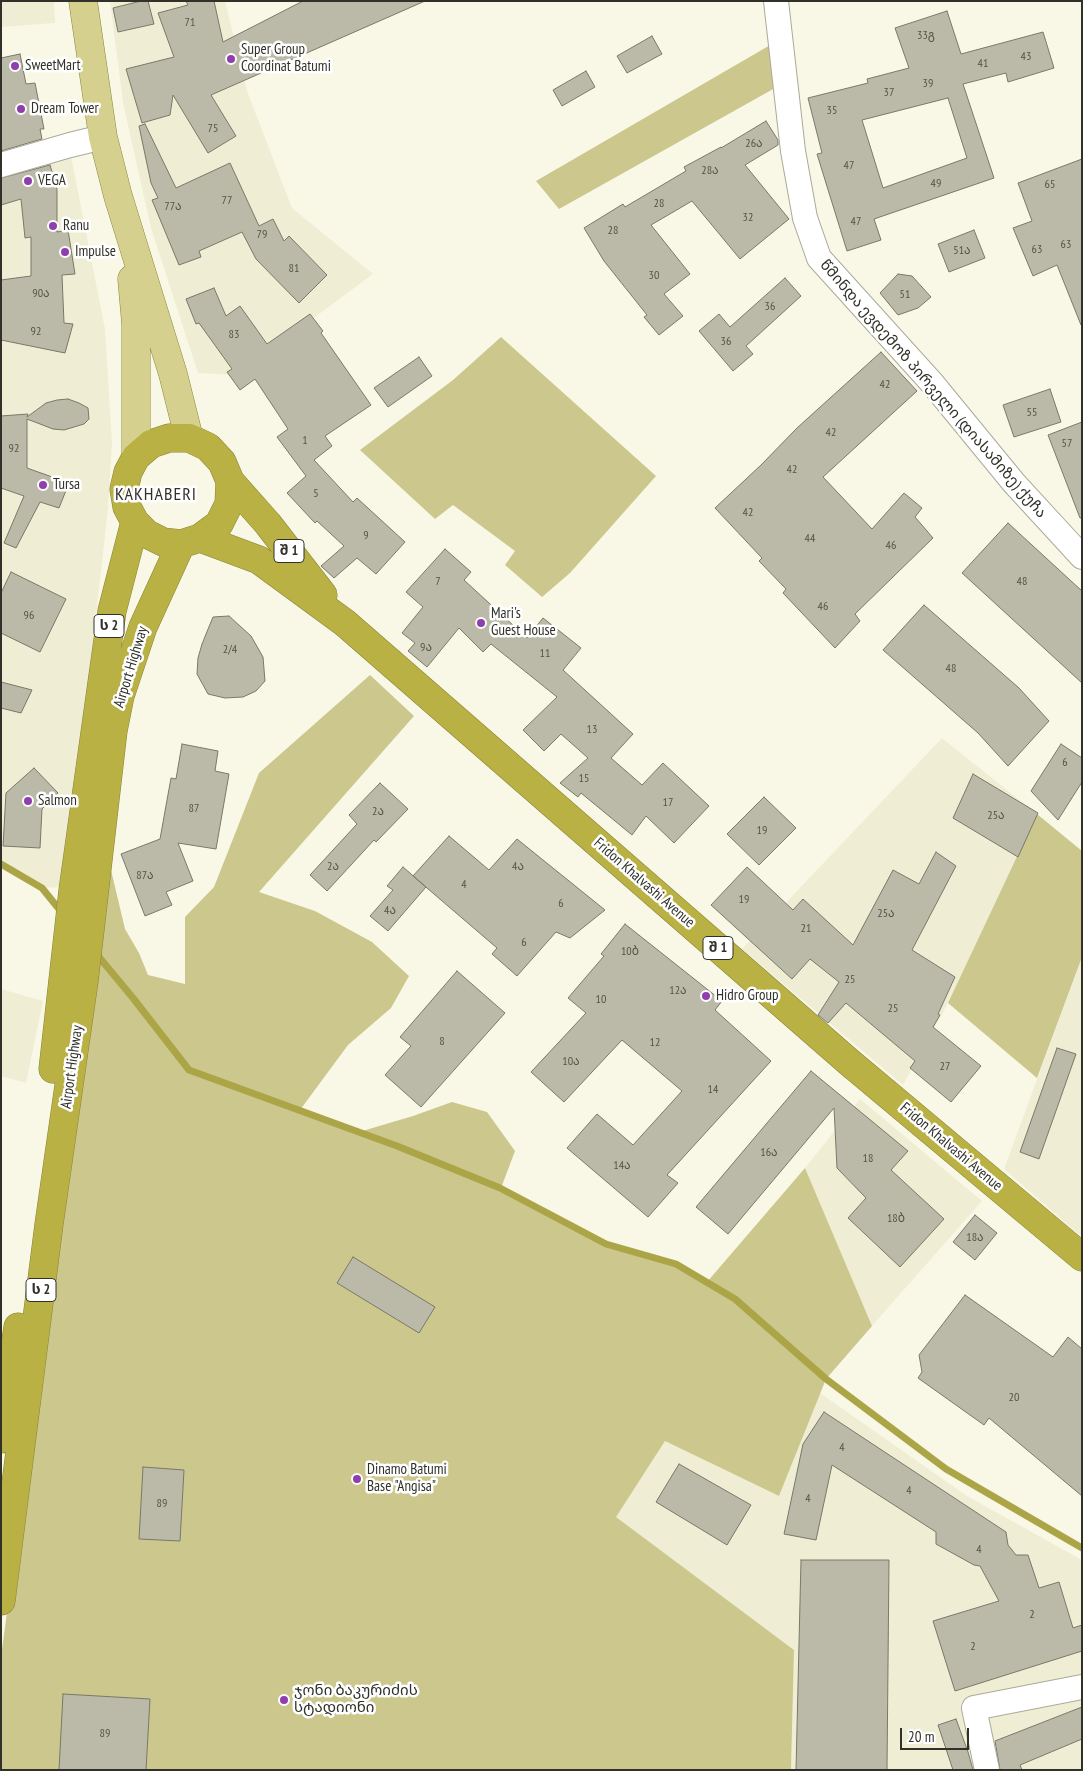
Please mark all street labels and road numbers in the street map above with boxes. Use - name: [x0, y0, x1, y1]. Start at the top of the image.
- street label: წმინდა ევდემოზ პირველი (დიასამიზე) ქუჩა: [816, 256, 1050, 522]
- road number: შ 1: [274, 540, 304, 562]
- road number: ს 2: [94, 614, 124, 638]
- street label: Airport Highway: [110, 624, 152, 710]
- street label: Fridon Khalvashi Avenue: [590, 834, 698, 932]
- road number: შ 1: [703, 936, 733, 960]
- street label: Airport Highway: [57, 1024, 87, 1110]
- street label: Fridon Khalvashi Avenue: [896, 1099, 1006, 1195]
- road number: ს 2: [26, 1278, 56, 1302]

